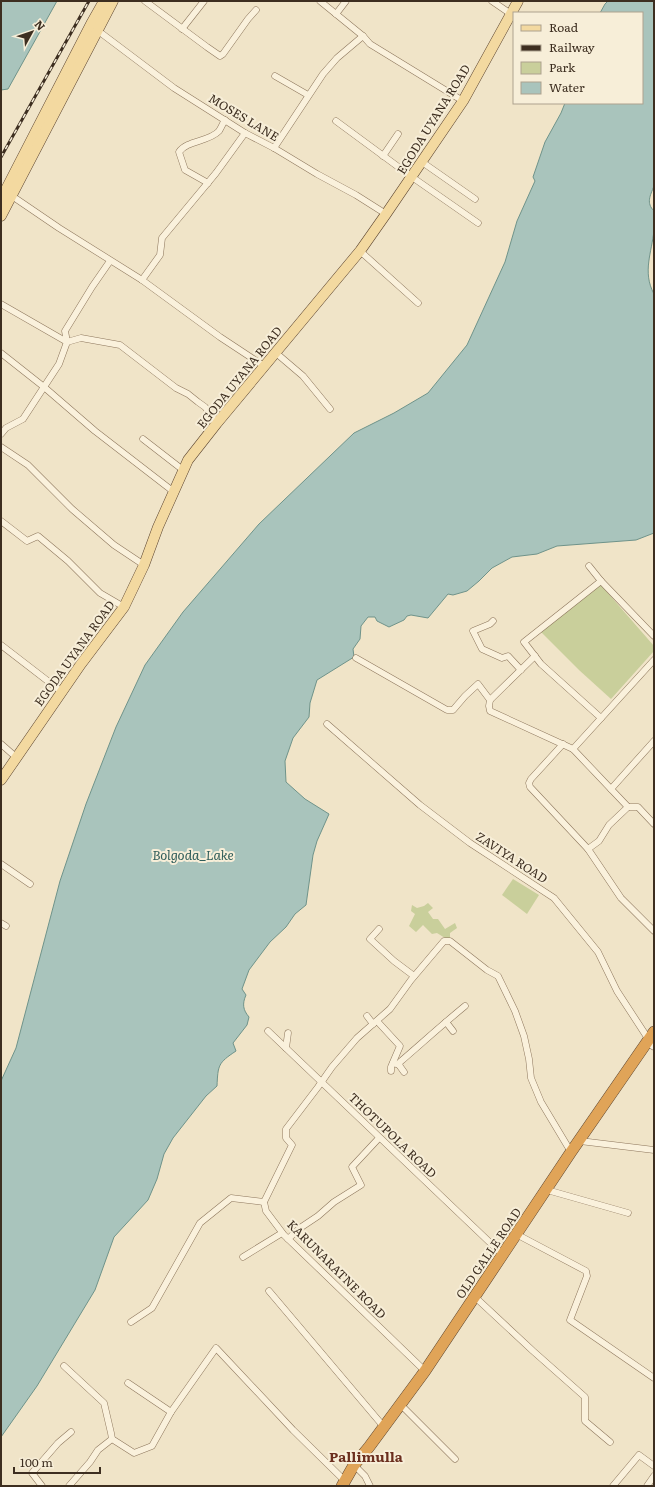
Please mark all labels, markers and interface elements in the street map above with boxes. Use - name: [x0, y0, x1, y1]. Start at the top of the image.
- north arrow: [12, 12, 52, 52]
- legend: [513, 12, 643, 104]
- text: N: [31, 16, 50, 34]
- text: Road: [549, 18, 579, 36]
- text: Railway: [549, 38, 595, 56]
- text: Park: [549, 58, 576, 76]
- street label: EGODA UYANA ROAD: [392, 60, 474, 178]
- text: Water: [549, 78, 585, 96]
- street label: MOSES LANE: [205, 89, 283, 145]
- street label: EGODA UYANA ROAD: [192, 322, 286, 432]
- street label: EGODA UYANA ROAD: [29, 596, 119, 710]
- street label: ZAVIYA ROAD: [473, 827, 551, 887]
- water label: Bolgoda_Lake: [152, 845, 234, 864]
- street label: THOTUPOLA ROAD: [345, 1088, 441, 1182]
- street label: OLD GALLE ROAD: [451, 1204, 525, 1302]
- street label: KARUNARATNE ROAD: [283, 1215, 391, 1323]
- district label: Pallimulla: [329, 1446, 404, 1466]
- scale bar: [14, 1449, 100, 1475]
- text: 100 m: [20, 1453, 53, 1471]

